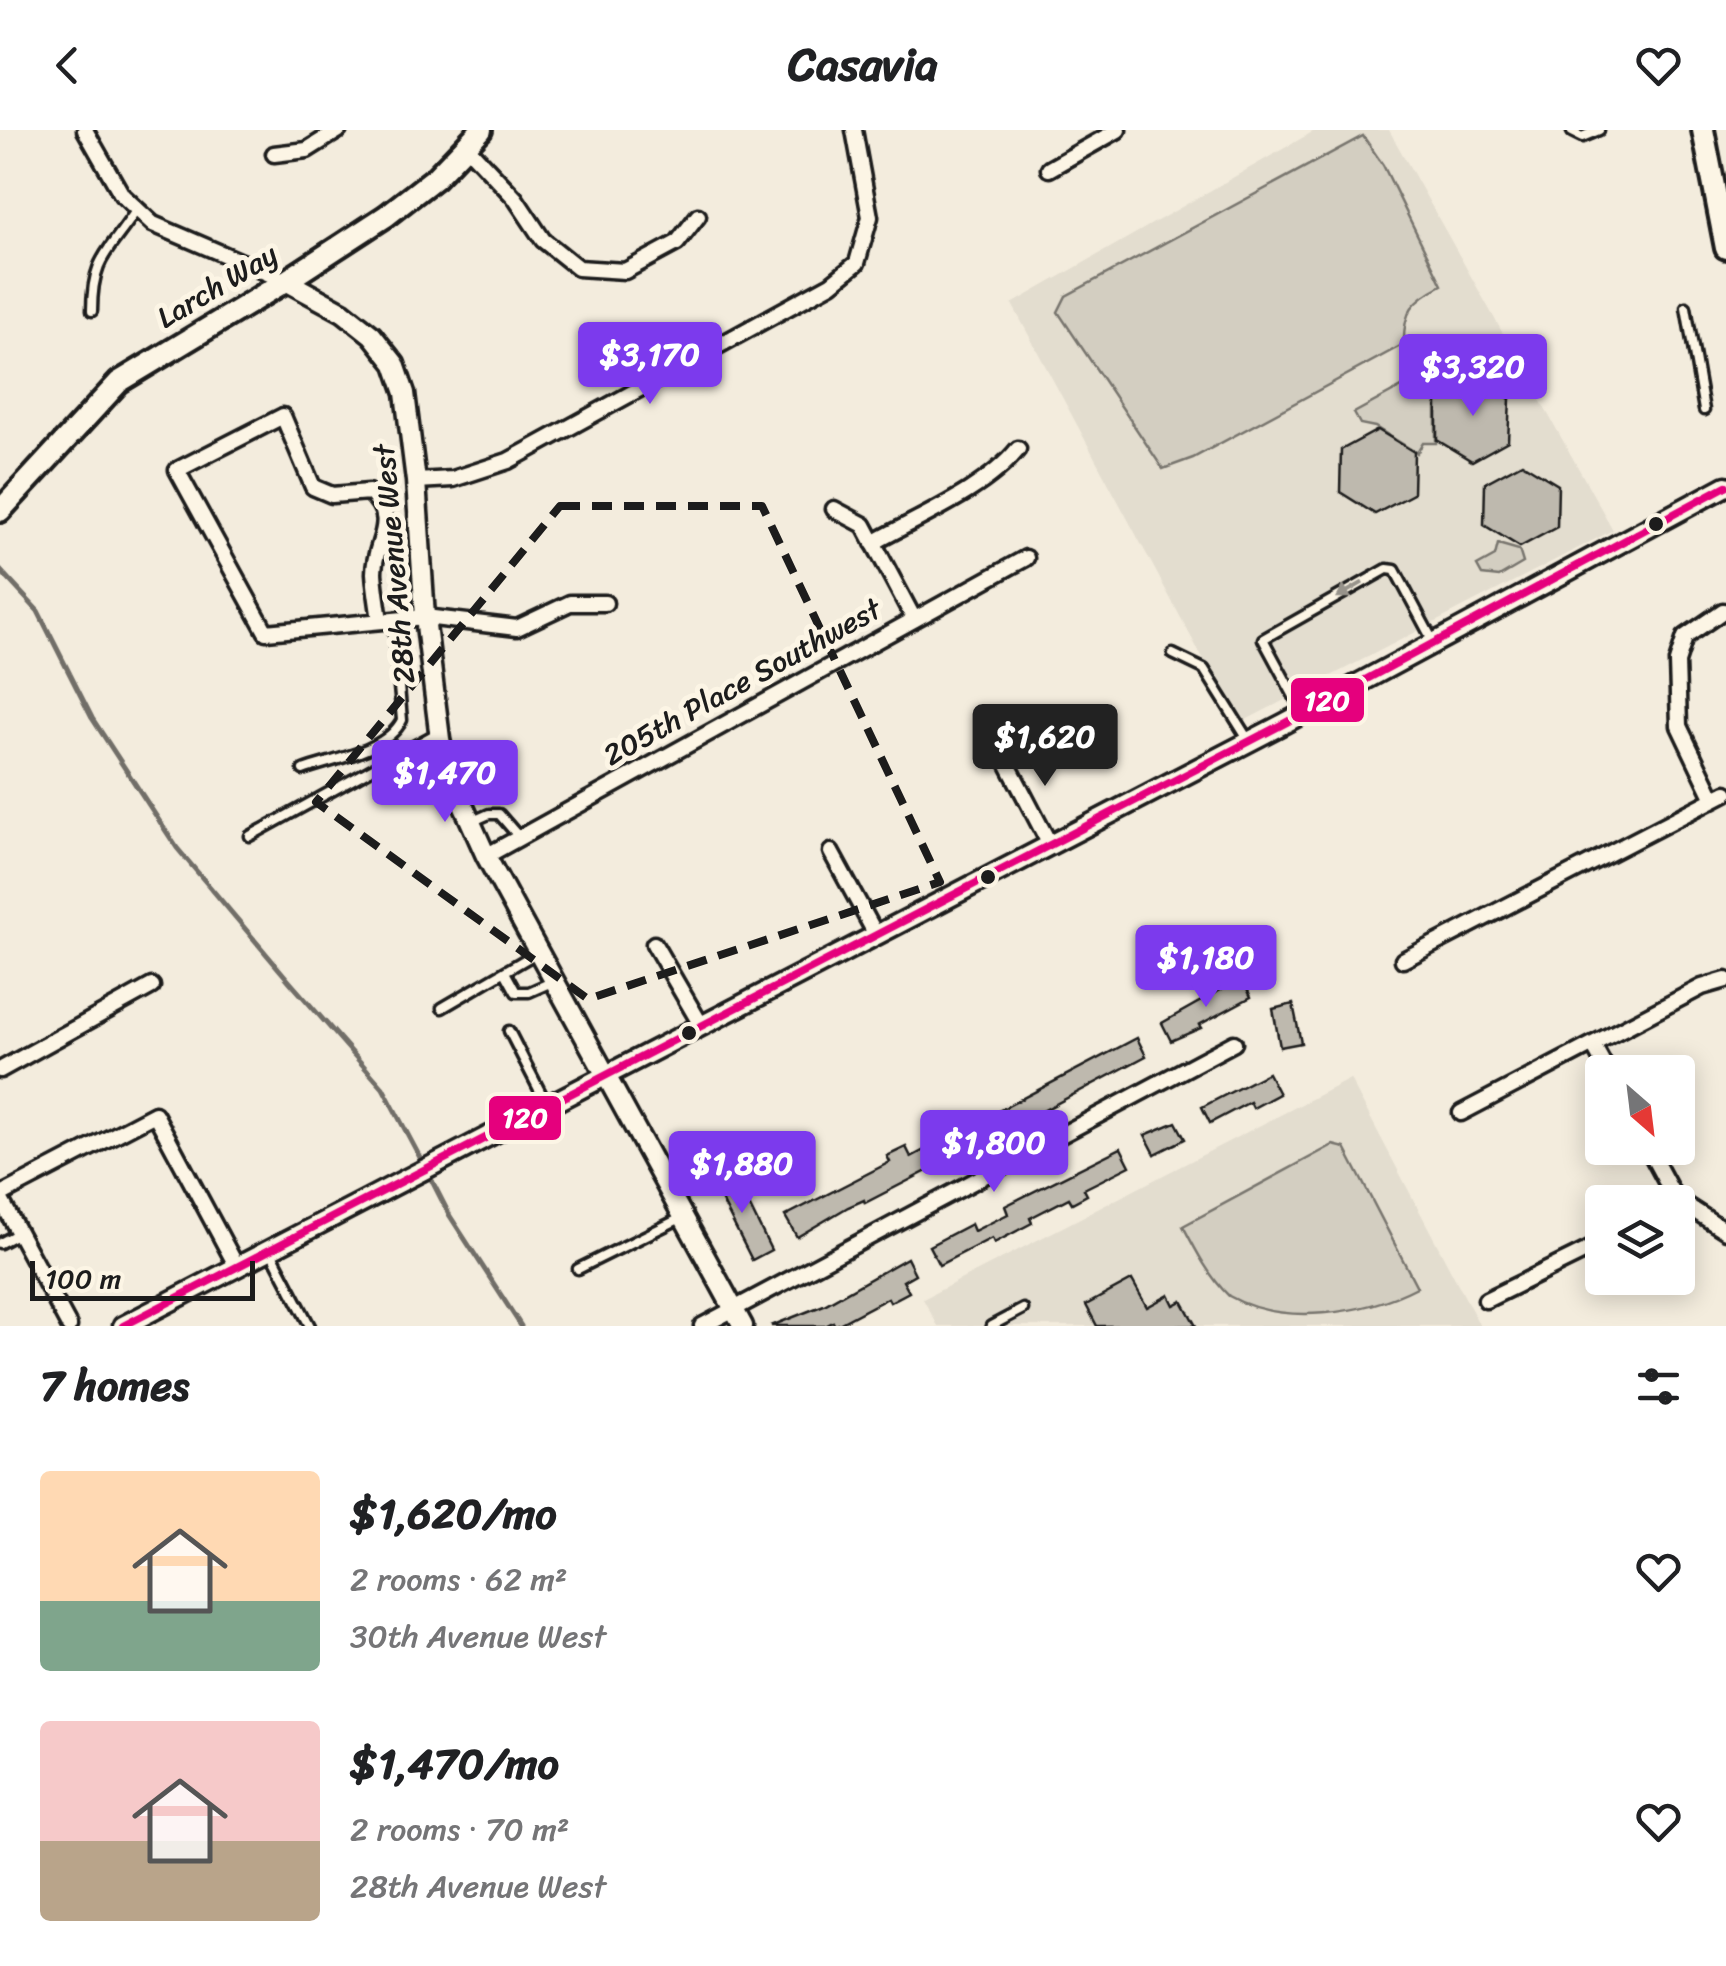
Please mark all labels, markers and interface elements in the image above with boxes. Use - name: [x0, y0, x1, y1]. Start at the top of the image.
- text: Casavia: [788, 25, 938, 105]
- icon: back: [40, 38, 95, 93]
- icon: heart: [1631, 38, 1686, 93]
- street label: Larch Way: [146, 228, 289, 344]
- pin: $3,170: [569, 322, 731, 407]
- text: $3,170: [600, 326, 700, 383]
- pin: $3,320: [1392, 334, 1554, 419]
- text: $3,320: [1421, 338, 1525, 395]
- street label: 28th Avenue West: [356, 440, 431, 686]
- unlabelled marker: [1646, 514, 1666, 534]
- one-way arrow: [1336, 581, 1365, 598]
- street label: 205th Place Southwest: [593, 582, 893, 781]
- line badge: 120: [1289, 676, 1366, 724]
- text: 120: [1304, 676, 1350, 725]
- pin: $1,620: [964, 704, 1126, 789]
- text: $1,620: [995, 708, 1095, 765]
- pin: $1,470: [364, 740, 526, 825]
- text: $1,470: [394, 744, 496, 801]
- unlabelled marker: [978, 867, 998, 887]
- pin: $1,180: [1125, 925, 1287, 1010]
- text: $1,180: [1157, 929, 1255, 986]
- unlabelled marker: [679, 1023, 699, 1043]
- north arrow: [1585, 1055, 1695, 1165]
- map controls: [1585, 1055, 1695, 1295]
- text: 120: [502, 1093, 548, 1142]
- line badge: 120: [487, 1094, 563, 1142]
- pin: $1,800: [913, 1110, 1075, 1195]
- text: $1,800: [942, 1114, 1046, 1171]
- pin: $1,880: [661, 1131, 823, 1216]
- text: $1,880: [691, 1135, 793, 1192]
- button: layers: [1585, 1185, 1695, 1295]
- text: 100 m: [45, 1254, 121, 1303]
- scale bar: [30, 1256, 255, 1300]
- text: 7 homes: [40, 1349, 189, 1423]
- icon: filters: [1631, 1359, 1686, 1414]
- text: $1,620/mo: [350, 1477, 557, 1551]
- icon: home: [120, 1511, 240, 1631]
- icon: heart: [1631, 1544, 1686, 1599]
- text: 2 rooms · 62 m²: [350, 1551, 567, 1608]
- text: 30th Avenue West: [350, 1608, 606, 1665]
- text: $1,470/mo: [350, 1727, 559, 1801]
- icon: home: [120, 1761, 240, 1881]
- icon: heart: [1631, 1794, 1686, 1849]
- text: 2 rooms · 70 m²: [350, 1801, 569, 1858]
- text: 28th Avenue West: [350, 1858, 606, 1915]

